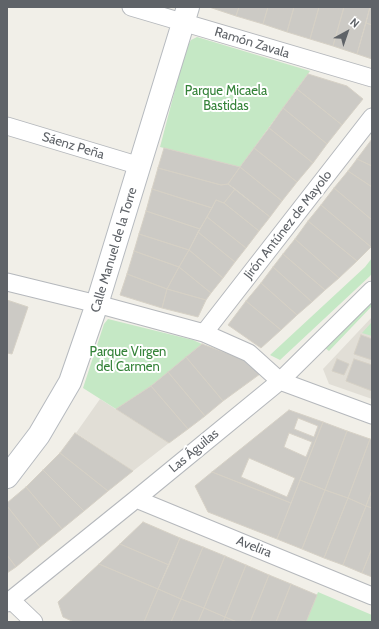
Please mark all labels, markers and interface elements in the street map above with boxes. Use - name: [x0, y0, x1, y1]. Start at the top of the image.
- north arrow: [327, 12, 367, 52]
- text: N: [347, 15, 362, 31]
- street label: Ramón Zavala: [213, 24, 291, 62]
- park label: Parque Micaela Bastidas: [185, 83, 267, 114]
- street label: Sáenz Peña: [40, 129, 106, 163]
- street label: Jirón Antúnez de Mayolo: [241, 168, 335, 282]
- street label: Calle Manuel de la Torre: [88, 185, 140, 315]
- park label: Parque Virgen del Carmen: [90, 344, 166, 375]
- street label: Las Águilas: [166, 426, 222, 476]
- street label: Avelira: [234, 533, 274, 561]

